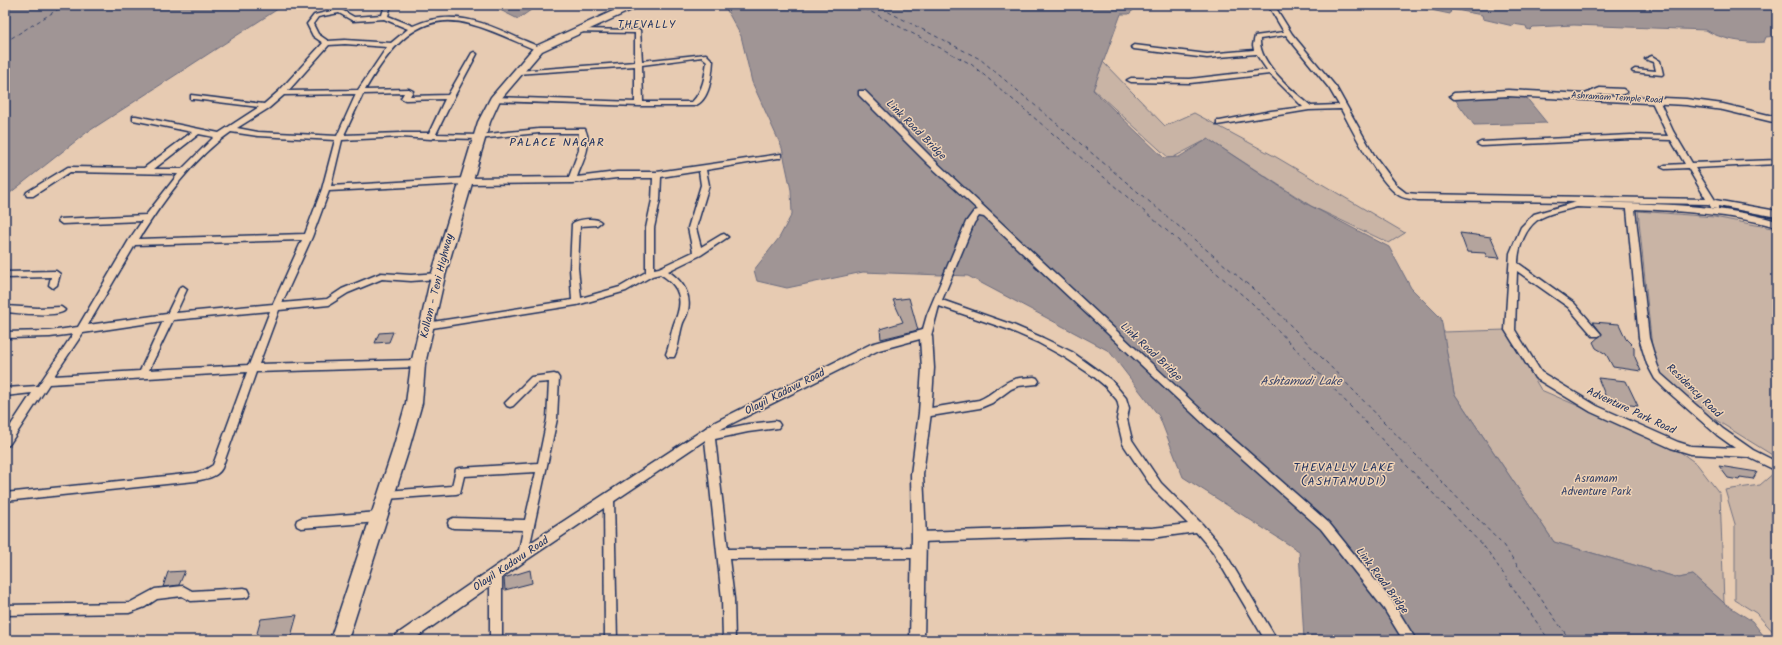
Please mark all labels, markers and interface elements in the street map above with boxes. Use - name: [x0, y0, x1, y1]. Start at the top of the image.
- district label: THEVALLY: [618, 16, 676, 34]
- street label: Ashramam Temple Road: [1571, 88, 1664, 108]
- street label: Link Road Bridge: [882, 96, 950, 164]
- district label: PALACE NAGAR: [509, 133, 605, 152]
- street label: Kollam - Teni Highway: [415, 231, 459, 340]
- street label: Link Road Bridge: [1116, 318, 1186, 386]
- street label: Residency Road: [1662, 360, 1726, 423]
- street label: Olayil Kadavu Road: [742, 364, 829, 420]
- water label: Ashtamudi Lake: [1260, 372, 1343, 391]
- street label: Adventure Park Road: [1583, 382, 1679, 440]
- district label: THEVALLY LAKE (ASHTAMUDI): [1294, 458, 1394, 491]
- park label: Asramam Adventure Park: [1561, 470, 1632, 501]
- street label: Olayil Kadavu Road: [469, 532, 553, 596]
- street label: Link Road Bridge: [1351, 544, 1413, 618]

